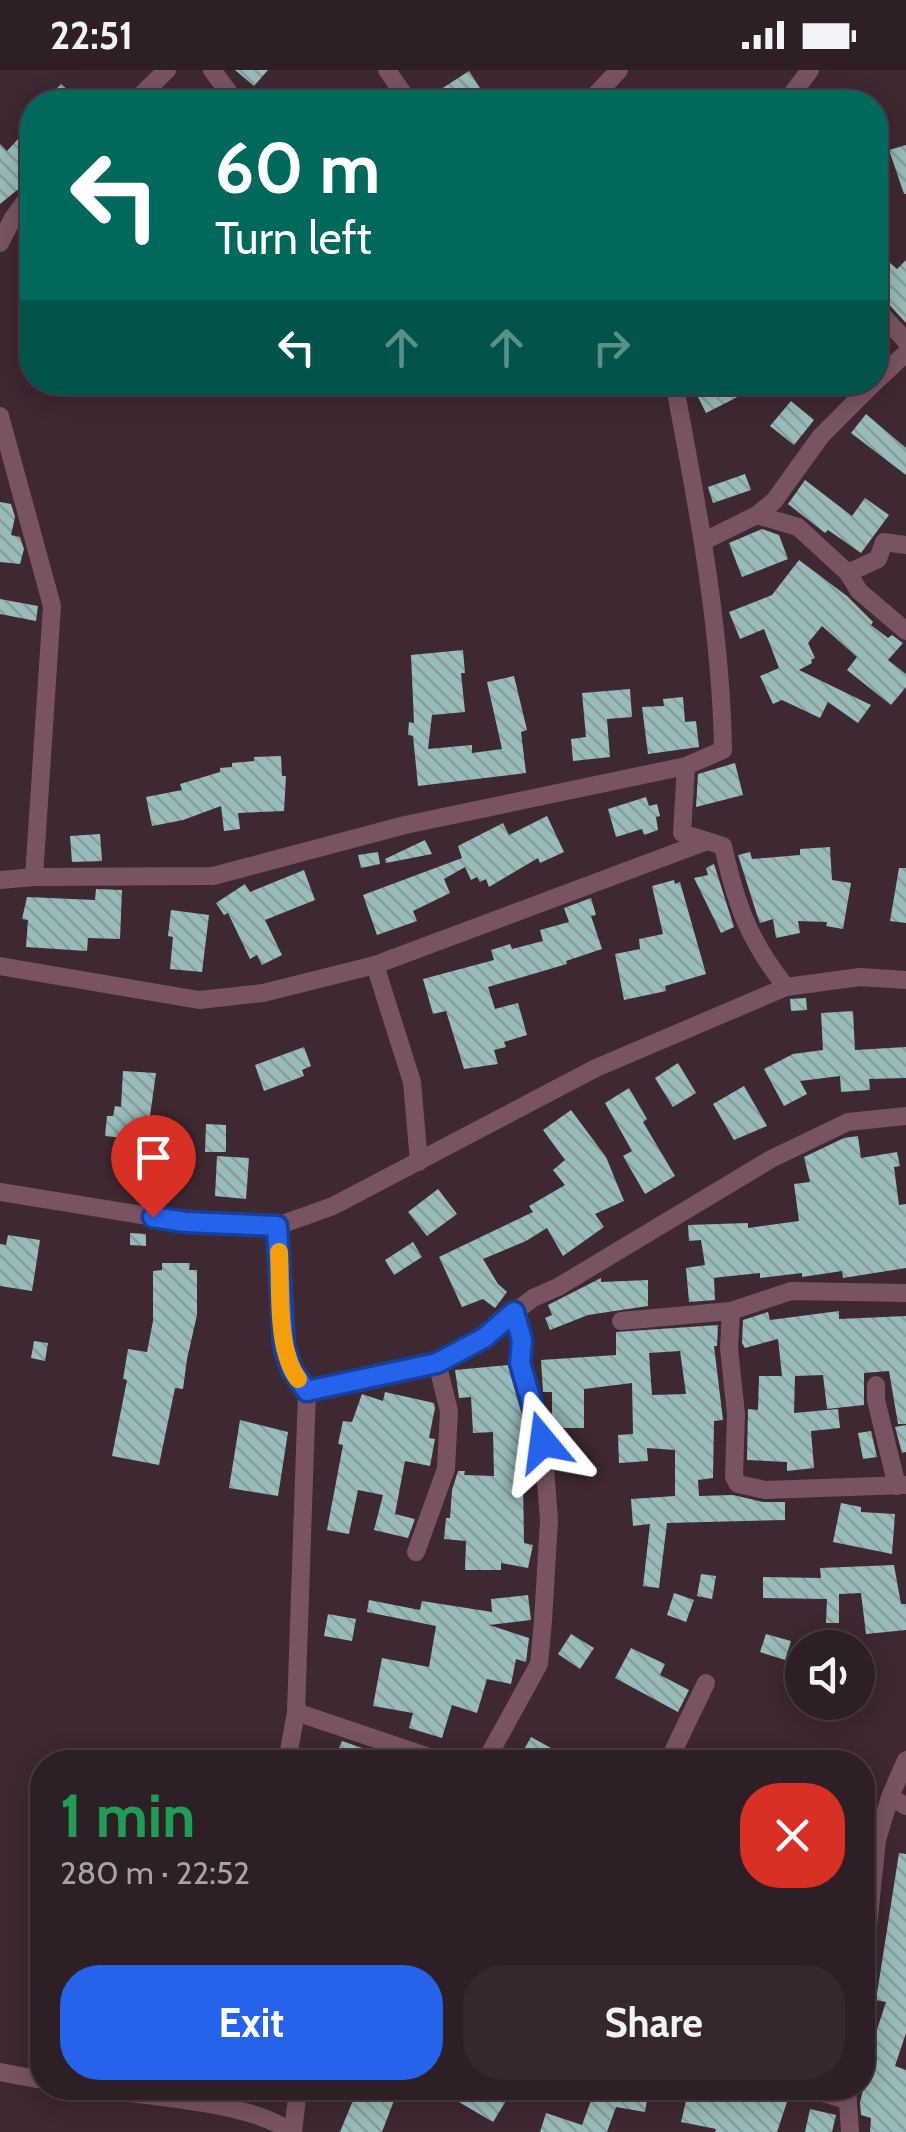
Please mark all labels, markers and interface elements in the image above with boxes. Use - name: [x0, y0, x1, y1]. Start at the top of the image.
- text: 22:51: [50, 12, 133, 59]
- text: 60 m: [215, 125, 380, 211]
- icon: left: [50, 130, 180, 260]
- text: Turn left: [215, 211, 372, 265]
- icon: left: [269, 320, 324, 375]
- icon: ahead: [374, 320, 429, 375]
- icon: ahead: [479, 320, 534, 375]
- icon: right: [584, 320, 639, 375]
- pin: [111, 1115, 196, 1218]
- icon: arrive: [126, 1130, 181, 1185]
- position arrow: [491, 1390, 595, 1494]
- map controls: [785, 1630, 875, 1720]
- button: sound: [785, 1630, 875, 1720]
- text: 1 min: [60, 1779, 195, 1852]
- button: close: [740, 1783, 845, 1888]
- text: 280 m · 22:52: [60, 1853, 250, 1892]
- button: Exit: [60, 1965, 443, 2080]
- button: Share: [463, 1965, 845, 2080]

